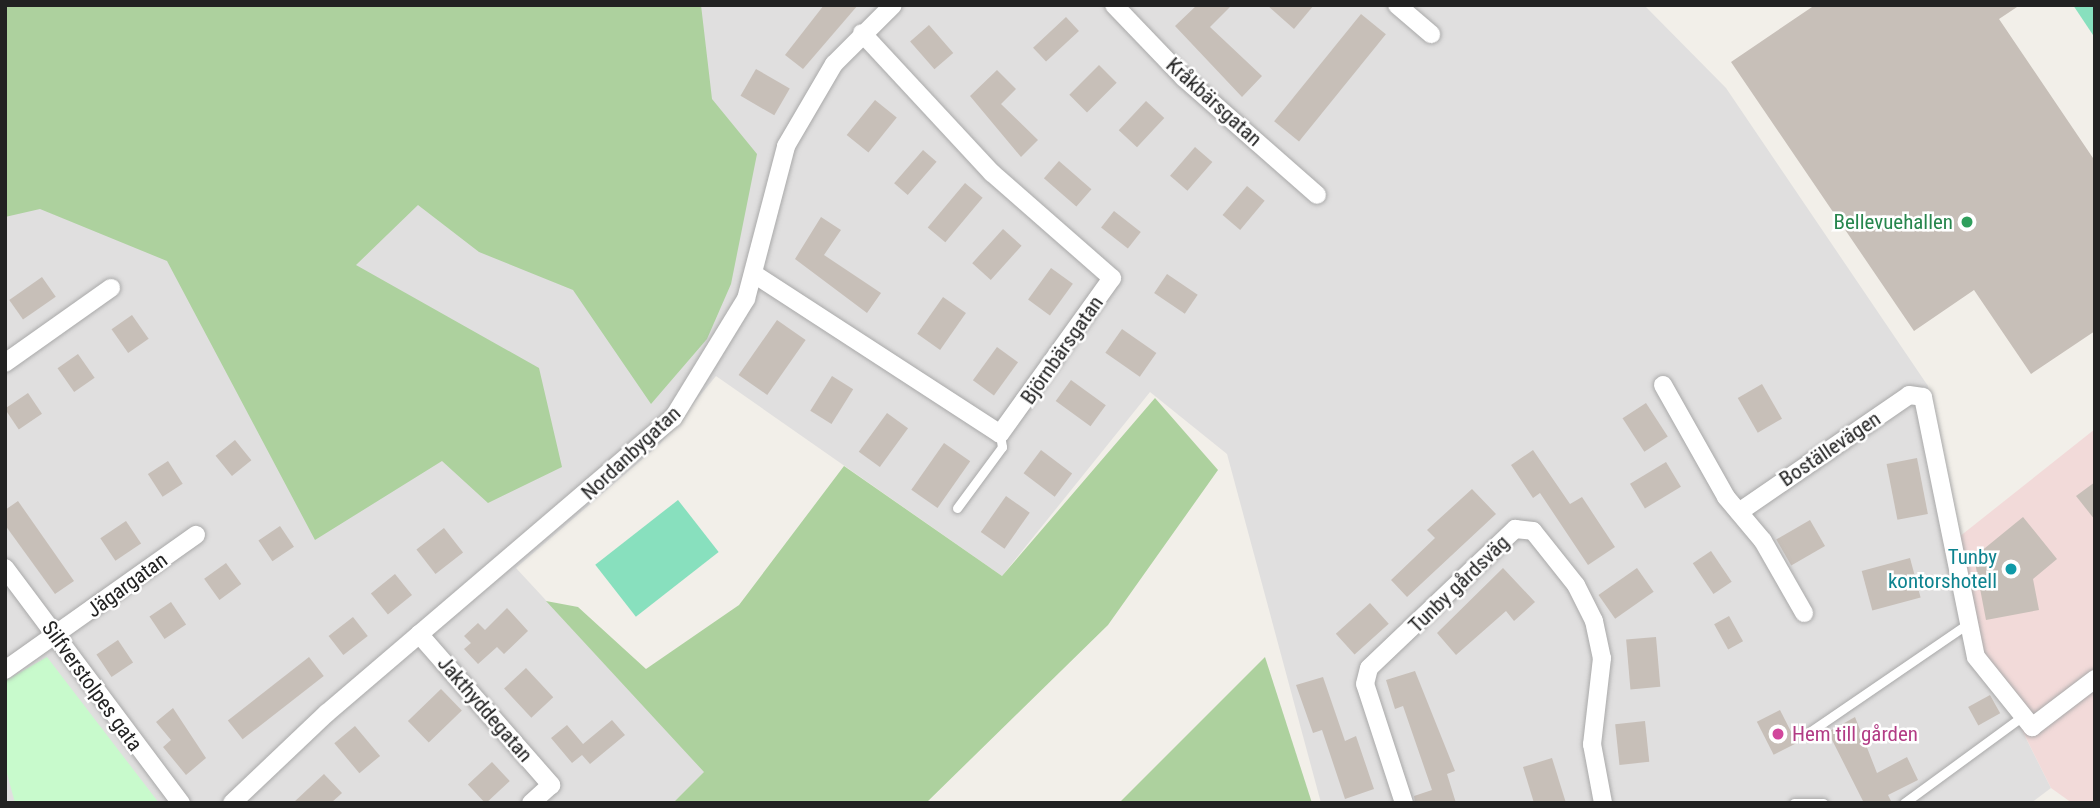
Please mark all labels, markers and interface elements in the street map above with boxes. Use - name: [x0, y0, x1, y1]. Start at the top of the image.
- street label: Kråkbärsgatan: [1161, 52, 1267, 152]
- place label: Bellevuehallen: [1834, 209, 1953, 235]
- marker: Bellevuehallen: [1959, 214, 1975, 230]
- street label: Björnbärsgatan: [1015, 291, 1109, 409]
- street label: Nordanbygatan: [576, 401, 686, 505]
- street label: Boställevägen: [1775, 406, 1885, 492]
- street label: Tunby gårdsväg: [1404, 530, 1514, 638]
- place label: Tunby kontorshotell: [1888, 544, 1997, 594]
- street label: Jägargatan: [82, 547, 172, 623]
- marker: Tunby kontorshotell: [2003, 561, 2019, 577]
- street label: Silfverstolpes gata: [36, 616, 148, 756]
- street label: Jakthyddegatan: [432, 651, 538, 767]
- place label: Hem till gården: [1792, 721, 1918, 747]
- marker: Hem till gården: [1770, 726, 1786, 742]

